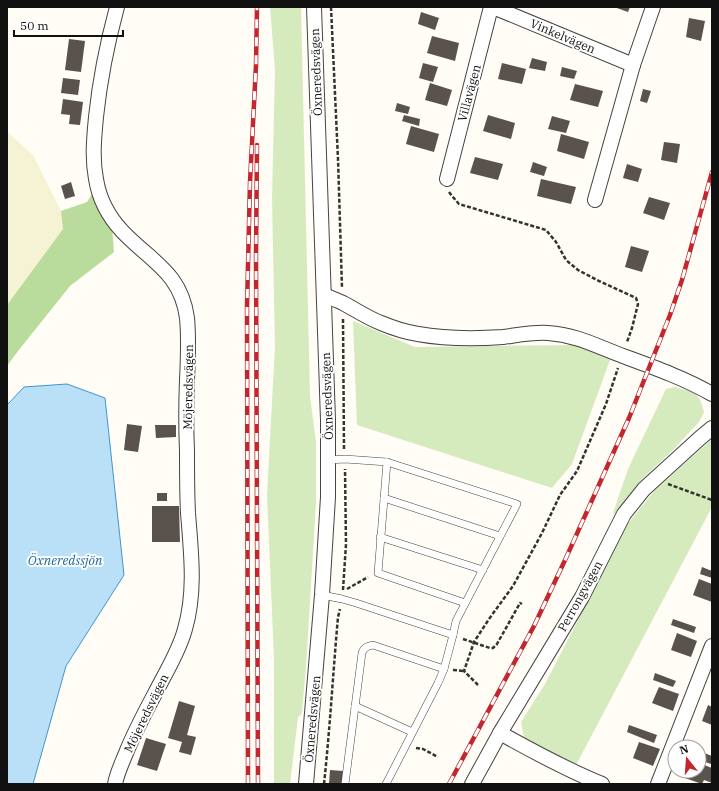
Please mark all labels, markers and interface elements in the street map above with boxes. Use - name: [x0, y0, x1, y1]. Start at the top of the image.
- scale bar: [14, 12, 123, 38]
- street label: Vinkelvägen: [528, 16, 598, 57]
- text: 50 m: [20, 18, 49, 33]
- street label: Öxneredsvägen: [307, 28, 325, 116]
- street label: Villavägen: [454, 63, 484, 123]
- street label: Möjeredsvägen: [180, 344, 196, 430]
- street label: Öxneredsvägen: [318, 352, 336, 440]
- water label: Öxneredssjön: [28, 552, 103, 569]
- street label: Perrongvägen: [554, 558, 606, 634]
- street label: Möjeredsvägen: [121, 671, 172, 755]
- street label: Öxneredsvägen: [301, 674, 323, 763]
- north arrow: [667, 739, 707, 779]
- text: N: [678, 741, 691, 757]

